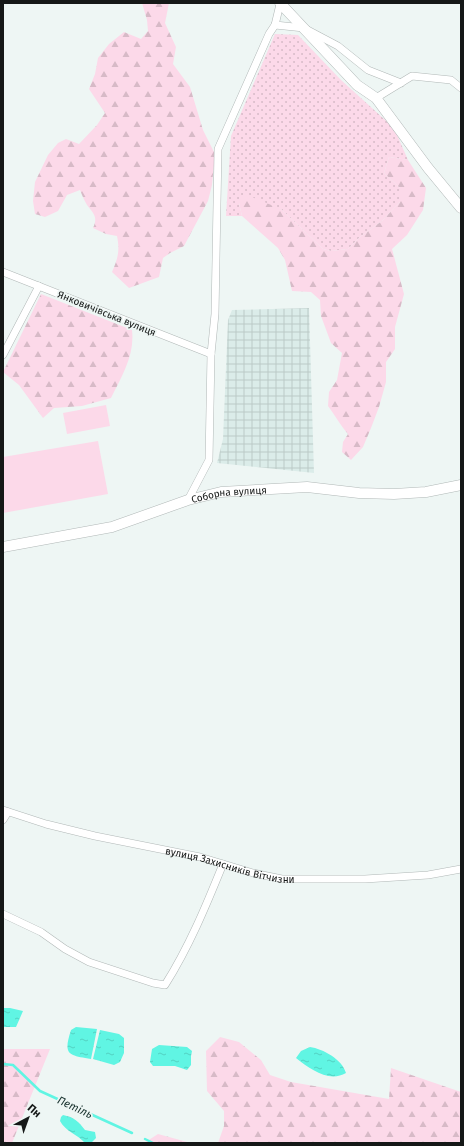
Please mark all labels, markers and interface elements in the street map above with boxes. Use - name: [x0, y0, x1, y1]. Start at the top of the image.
- street label: Янковичівська вулиця: [56, 288, 158, 339]
- street label: Соборна вулиця: [190, 484, 267, 506]
- street label: вулиця Захисників Вітчизни: [164, 845, 295, 886]
- water label: Петіль: [55, 1094, 95, 1121]
- north arrow: [8, 1098, 48, 1138]
- text: Пн: [25, 1101, 44, 1120]

